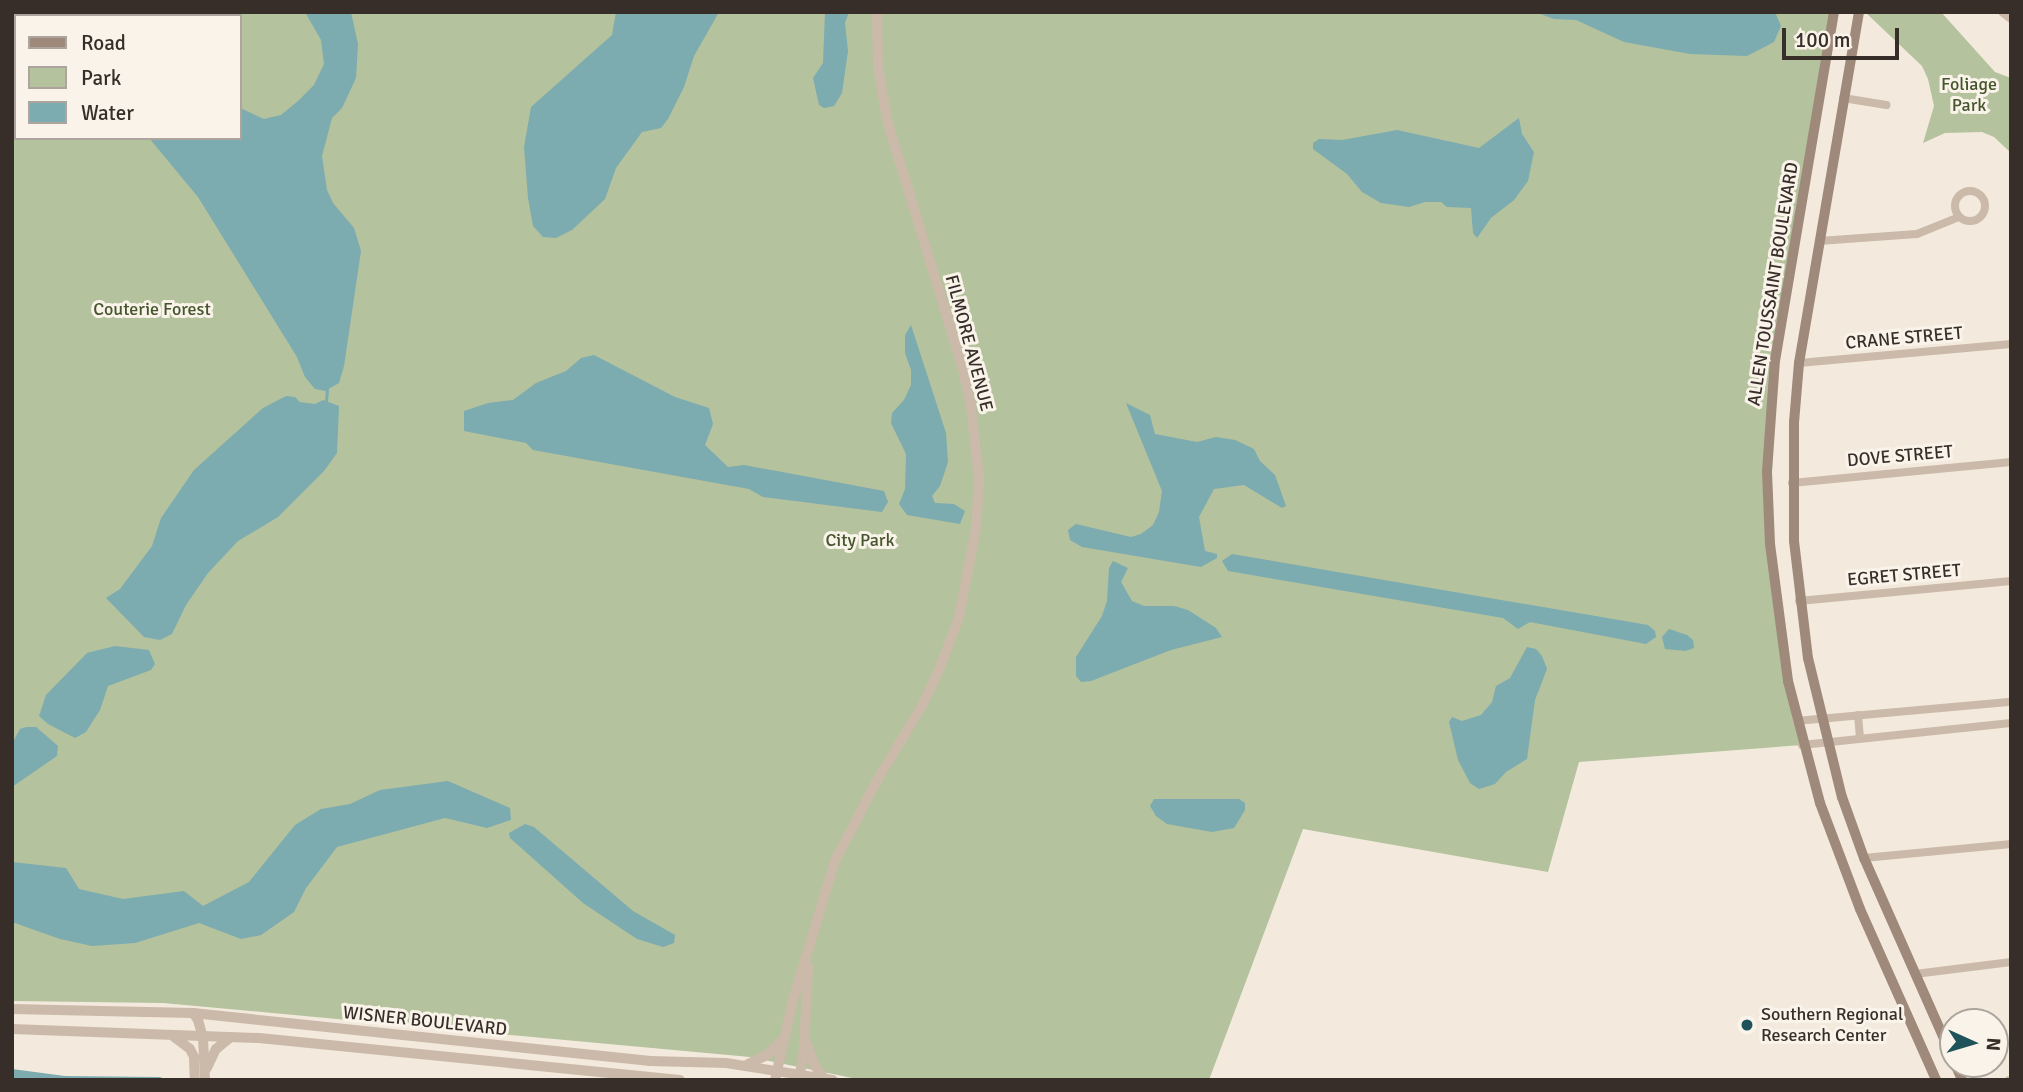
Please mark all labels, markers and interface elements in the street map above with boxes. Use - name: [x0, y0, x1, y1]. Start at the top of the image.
- legend: [14, 14, 242, 140]
- scale bar: [1785, 14, 1902, 58]
- text: 100 m: [1795, 27, 1850, 53]
- text: Road: [81, 30, 126, 56]
- text: Park: [81, 65, 121, 91]
- park label: Foliage Park: [1941, 74, 1997, 116]
- text: Water: [81, 100, 134, 126]
- street label: ALLEN TOUSSAINT BOULEVARD: [1743, 161, 1803, 407]
- street label: FILMORE AVENUE: [940, 272, 998, 414]
- park label: Couterie Forest: [93, 298, 211, 320]
- street label: CRANE STREET: [1845, 322, 1963, 354]
- street label: DOVE STREET: [1846, 441, 1954, 471]
- park label: City Park: [826, 529, 894, 551]
- street label: EGRET STREET: [1846, 559, 1962, 591]
- street label: WISNER BOULEVARD: [342, 1002, 508, 1040]
- place label: Southern Regional Research Center: [1761, 1004, 1903, 1046]
- north arrow: [1939, 1008, 2009, 1078]
- marker: Southern Regional Research Center: [1739, 1017, 1755, 1033]
- text: N: [1981, 1037, 2005, 1052]

